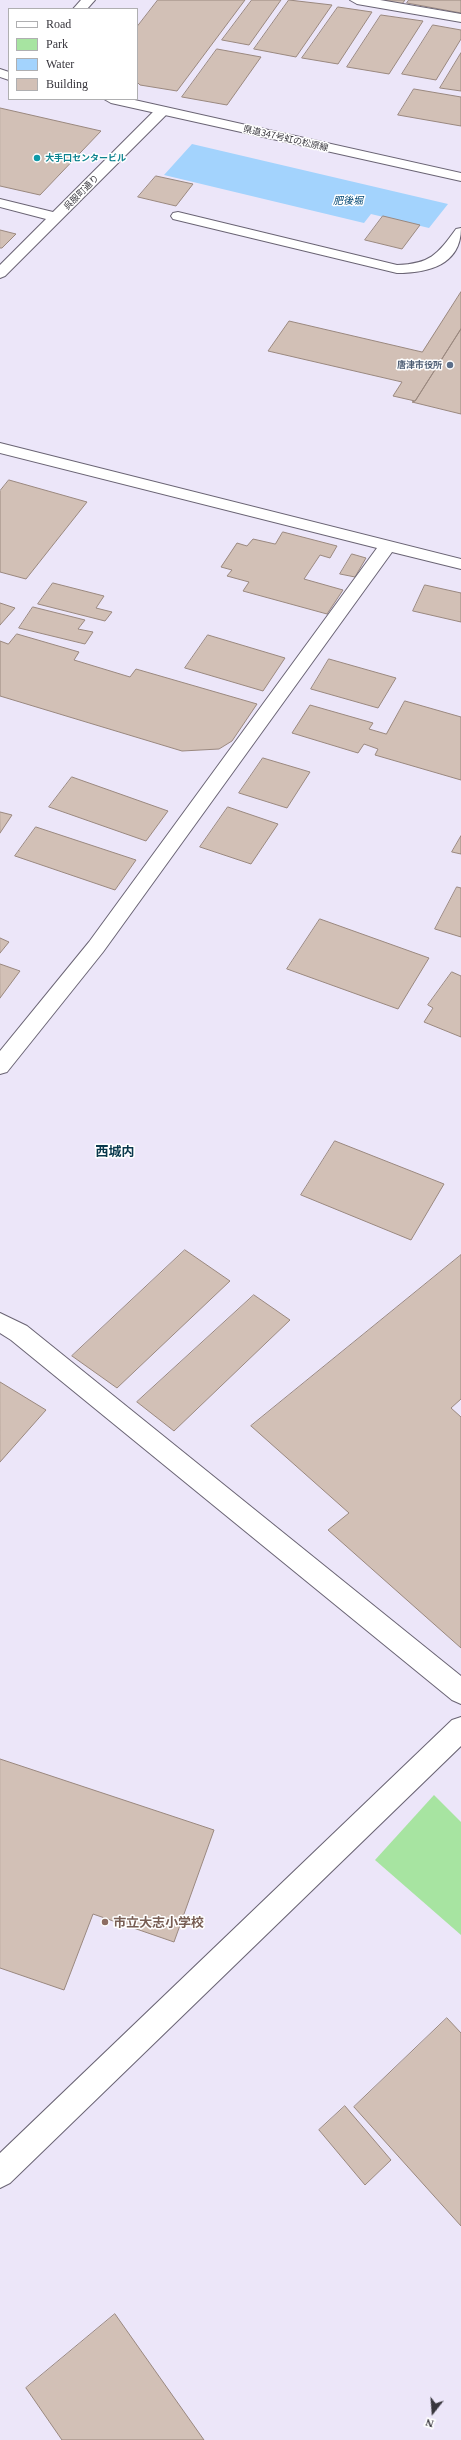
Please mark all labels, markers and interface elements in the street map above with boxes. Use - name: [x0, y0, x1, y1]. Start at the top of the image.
- legend: [8, 8, 138, 100]
- text: Road: [46, 17, 71, 31]
- text: Park: [46, 37, 68, 51]
- text: Water: [46, 57, 74, 71]
- text: Building: [46, 77, 88, 91]
- street label: 県道347号虹の松原線: [242, 123, 330, 153]
- marker: 大手口センタービル: [32, 153, 42, 163]
- place label: 大手口センタービル: [45, 153, 126, 163]
- street label: 呉服町通り: [61, 172, 101, 212]
- water label: 肥後堀: [333, 194, 363, 206]
- place label: 唐津市役所: [397, 360, 442, 370]
- marker: 唐津市役所: [445, 360, 455, 370]
- district label: 西城内: [96, 1143, 134, 1159]
- place label: 市立大志小学校: [113, 1914, 204, 1930]
- marker: 市立大志小学校: [100, 1917, 110, 1927]
- north arrow: [413, 2392, 453, 2432]
- text: N: [424, 2417, 435, 2430]

